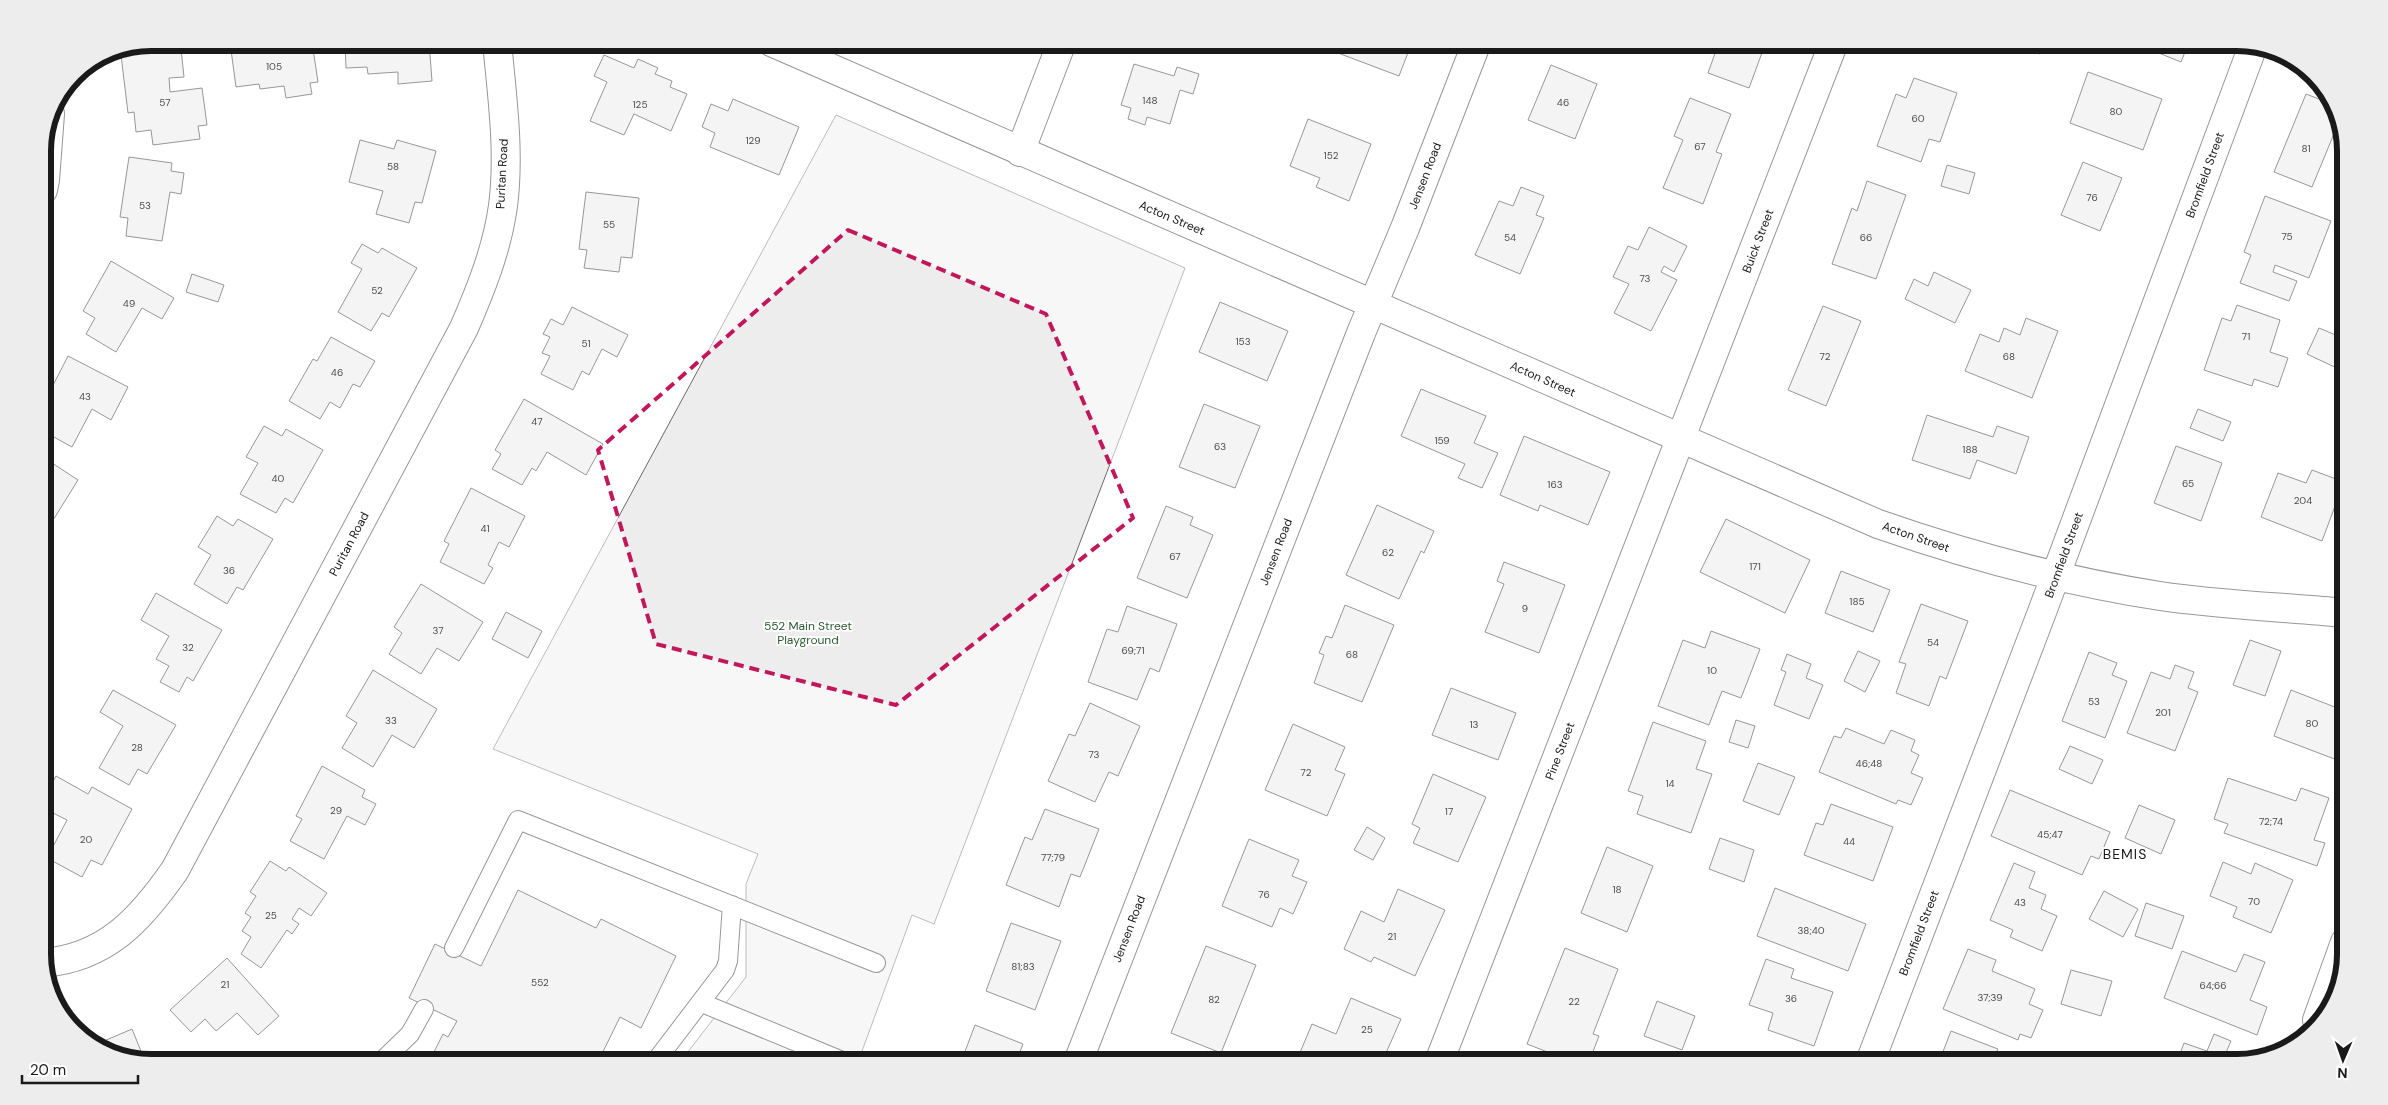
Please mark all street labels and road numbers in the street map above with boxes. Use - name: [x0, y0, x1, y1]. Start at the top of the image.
- street label: Bromfield Street: [2182, 130, 2228, 220]
- street label: Puritan Road: [492, 138, 512, 210]
- street label: Jensen Road: [1405, 140, 1445, 212]
- street label: Acton Street: [1137, 197, 1208, 239]
- street label: Buick Street: [1739, 207, 1778, 275]
- street label: Acton Street: [1508, 357, 1579, 401]
- street label: Puritan Road: [325, 509, 373, 579]
- street label: Bromfield Street: [2041, 510, 2087, 600]
- street label: Jensen Road: [1256, 516, 1296, 588]
- street label: Acton Street: [1880, 518, 1952, 556]
- street label: Pine Street: [1542, 720, 1578, 782]
- street label: Bromfield Street: [1895, 888, 1943, 978]
- street label: Jensen Road: [1109, 893, 1149, 965]

